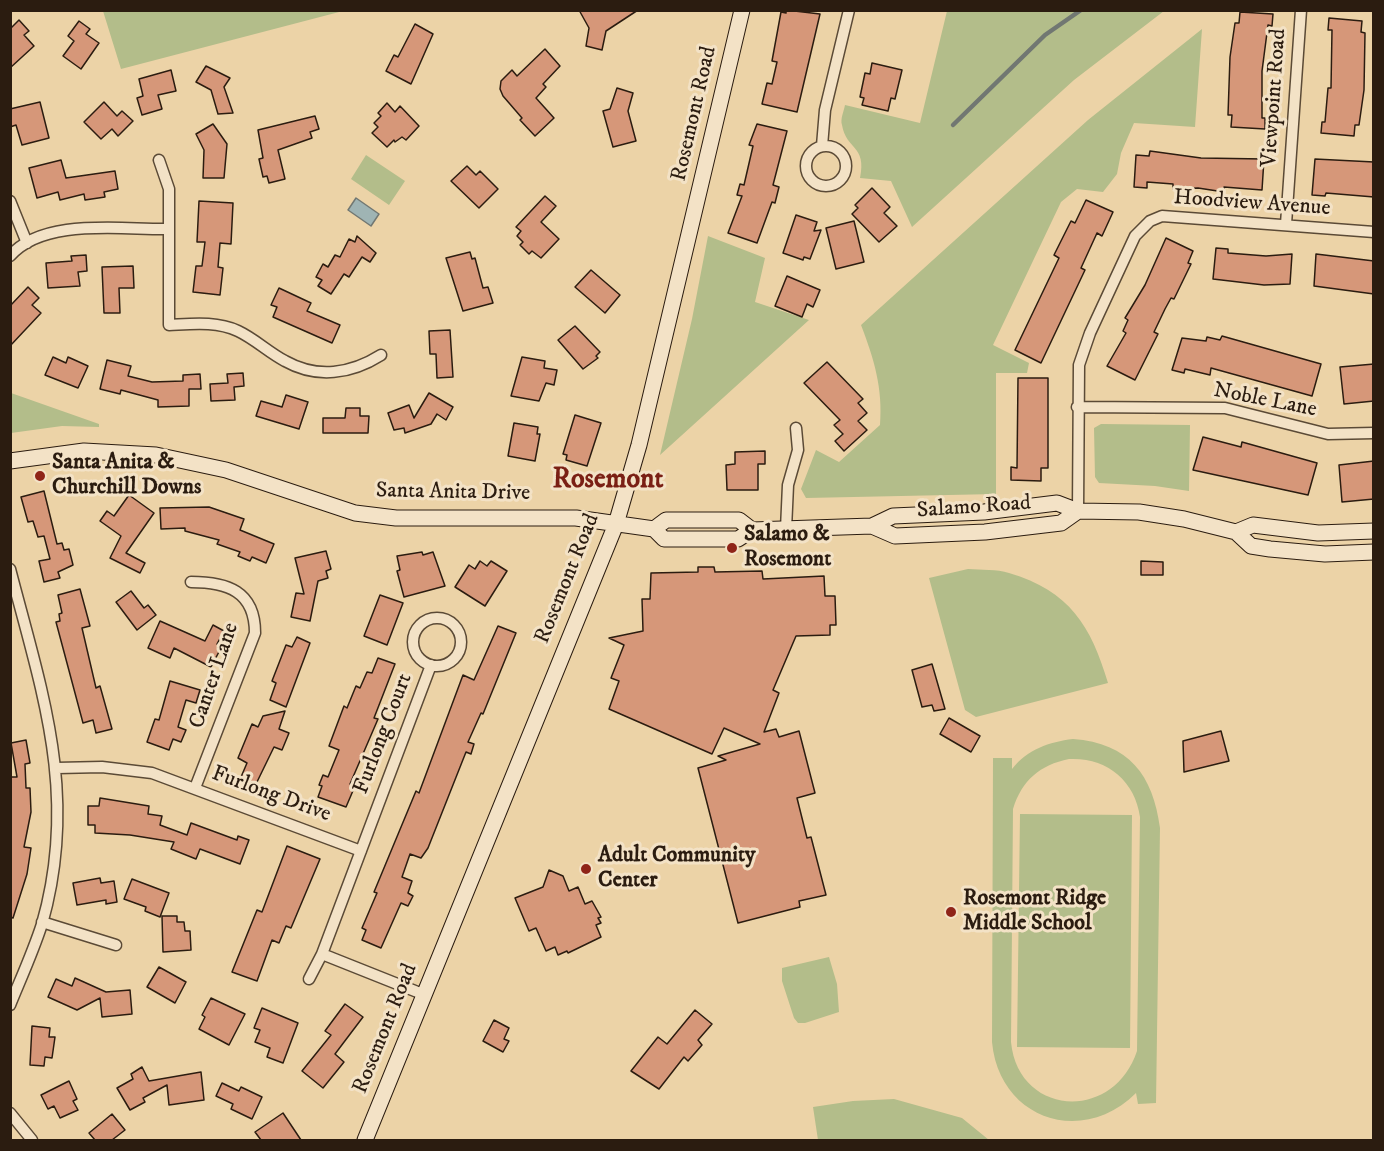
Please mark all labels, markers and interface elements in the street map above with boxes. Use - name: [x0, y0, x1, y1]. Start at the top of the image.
- street label: Viewpoint Road: [1257, 28, 1293, 168]
- street label: Rosemont Road: [667, 44, 723, 184]
- street label: Hoodview Avenue: [1173, 185, 1331, 223]
- street label: Noble Lane: [1211, 378, 1319, 424]
- place label: Santa Anita & Churchill Downs: [52, 450, 201, 502]
- district label: Rosemont: [552, 464, 664, 498]
- marker: Santa Anita & Churchill Downs: [33, 469, 47, 483]
- street label: Santa Anita Drive: [376, 478, 530, 508]
- street label: Salamo Road: [916, 491, 1032, 525]
- street label: Rosemont Road: [530, 510, 606, 648]
- place label: Salamo & Rosemont: [744, 522, 831, 574]
- marker: Salamo & Rosemont: [725, 541, 739, 555]
- street label: Canter Lane: [185, 620, 245, 732]
- street label: Furlong Court: [349, 670, 419, 798]
- street label: Furlong Drive: [208, 761, 334, 829]
- place label: Adult Community Center: [598, 843, 755, 894]
- marker: Adult Community Center: [579, 862, 593, 876]
- place label: Rosemont Ridge Middle School: [963, 886, 1106, 938]
- marker: Rosemont Ridge Middle School: [944, 905, 958, 919]
- street label: Rosemont Road: [348, 960, 424, 1098]

